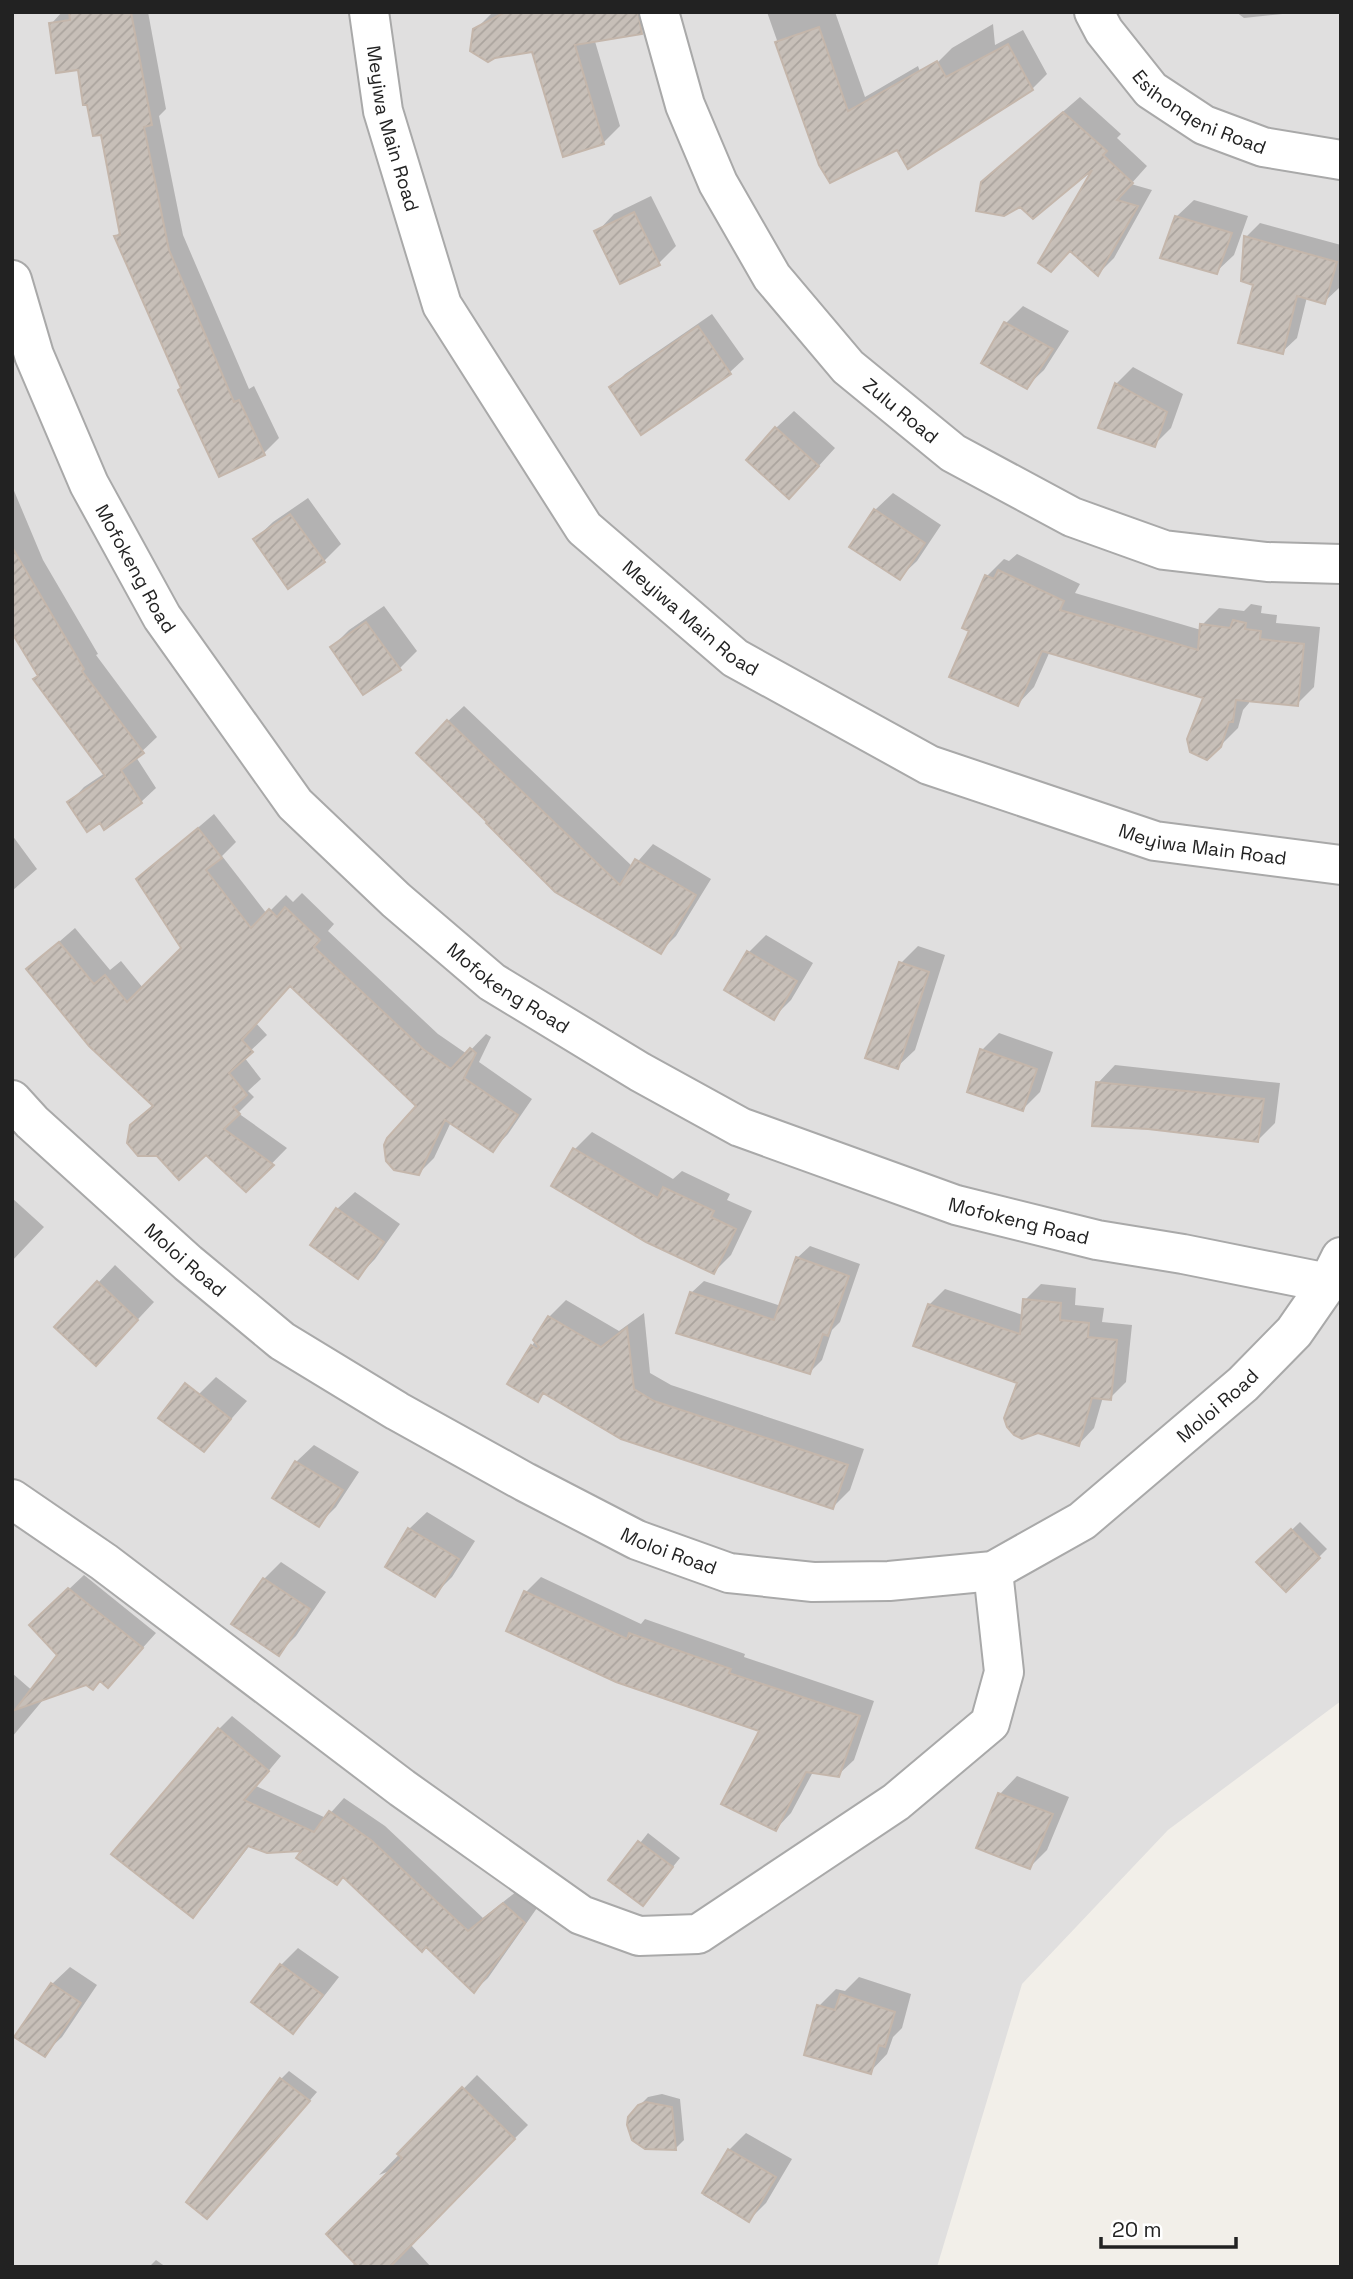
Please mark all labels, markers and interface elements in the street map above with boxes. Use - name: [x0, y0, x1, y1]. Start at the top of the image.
- street label: Meyiwa Main Road: [361, 44, 425, 214]
- street label: Esihonqeni Road: [1127, 64, 1270, 160]
- street label: Zulu Road: [858, 372, 944, 449]
- street label: Mofokeng Road: [90, 500, 182, 638]
- street label: Meyiwa Main Road: [617, 554, 764, 681]
- street label: Meyiwa Main Road: [1116, 817, 1288, 870]
- street label: Mofokeng Road: [442, 937, 574, 1039]
- street label: Mofokeng Road: [946, 1191, 1092, 1250]
- street label: Moloi Road: [139, 1217, 232, 1302]
- street label: Moloi Road: [1171, 1363, 1264, 1448]
- street label: Moloi Road: [616, 1521, 720, 1580]
- scale bar: [1101, 2206, 1236, 2250]
- text: 20 m: [1112, 2216, 1162, 2243]

